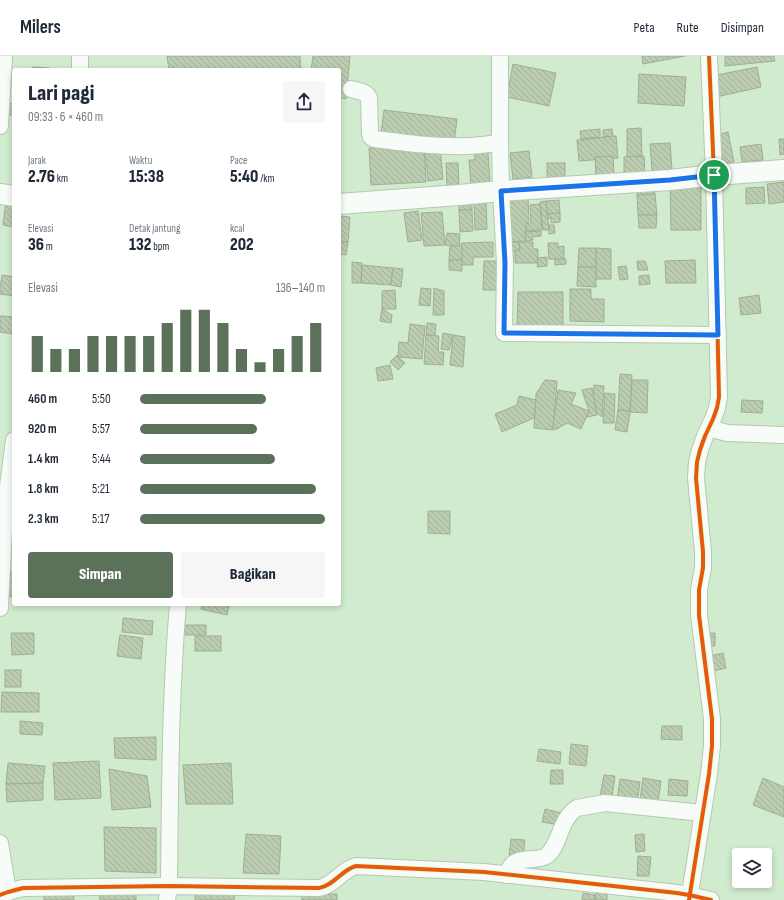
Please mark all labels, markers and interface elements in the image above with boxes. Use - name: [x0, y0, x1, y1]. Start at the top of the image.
- text: Milers: [20, 16, 61, 39]
- text: Peta: [634, 19, 655, 36]
- text: Rute: [677, 19, 699, 36]
- text: Disimpan: [721, 19, 764, 36]
- text: Lari pagi: [28, 80, 94, 107]
- button: share: [283, 81, 325, 123]
- text: 09:33 · 6 × 460 m: [28, 109, 103, 125]
- text: Jarak: [28, 154, 46, 167]
- text: Waktu: [129, 154, 152, 167]
- text: Pace: [230, 154, 248, 167]
- pin: [697, 158, 731, 192]
- icon: arrive: [703, 164, 725, 186]
- text: 2.76: [28, 167, 55, 187]
- text: 15:38: [129, 167, 164, 187]
- text: 5:40: [230, 167, 258, 187]
- text: km: [55, 172, 68, 185]
- text: /km: [258, 172, 274, 185]
- text: Elevasi: [28, 222, 53, 235]
- text: Detak jantung: [129, 222, 180, 235]
- text: kcal: [230, 222, 245, 235]
- text: 36: [28, 235, 44, 255]
- text: 132: [129, 235, 151, 255]
- text: 202: [230, 235, 254, 255]
- text: m: [44, 240, 53, 253]
- text: bpm: [151, 240, 169, 253]
- text: Elevasi: [28, 280, 58, 296]
- text: 136–140 m: [276, 280, 325, 296]
- text: 460 m: [28, 391, 57, 407]
- text: 5:50: [92, 391, 111, 407]
- text: 920 m: [28, 421, 57, 437]
- text: 5:57: [92, 421, 110, 437]
- text: 1.4 km: [28, 451, 59, 467]
- text: 5:44: [92, 451, 111, 467]
- text: 1.8 km: [28, 481, 59, 497]
- text: 5:21: [92, 481, 110, 497]
- text: 2.3 km: [28, 511, 59, 527]
- text: 5:17: [92, 511, 109, 527]
- button: Simpan: [28, 552, 173, 598]
- button: Bagikan: [181, 552, 325, 598]
- map controls: [732, 848, 772, 888]
- button: layers: [732, 848, 772, 888]

